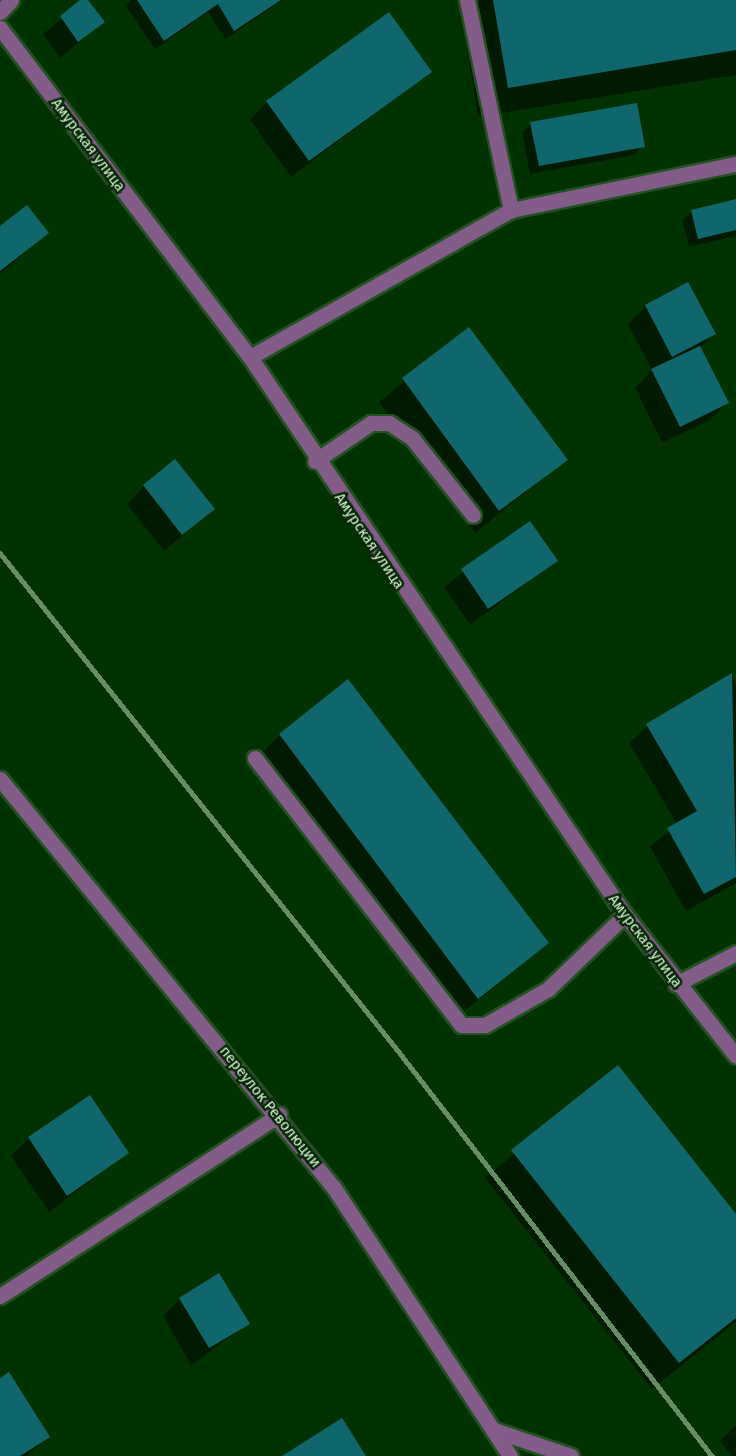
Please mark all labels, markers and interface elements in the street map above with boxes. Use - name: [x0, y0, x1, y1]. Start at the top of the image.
- street label: Амурская улица: [47, 95, 129, 195]
- street label: Амурская улица: [330, 490, 408, 592]
- street label: Амурская улица: [604, 891, 686, 991]
- street label: переулок Революции: [215, 1043, 325, 1171]

